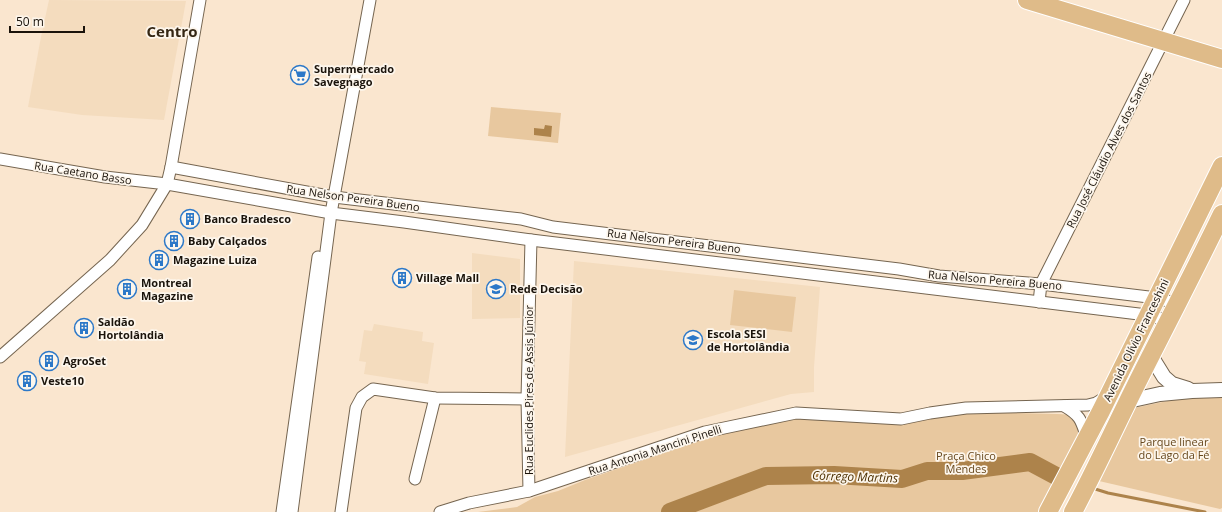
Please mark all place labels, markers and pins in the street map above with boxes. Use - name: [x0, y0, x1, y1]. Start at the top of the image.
- place label: Supermercado Savegnago: [314, 61, 394, 89]
- supermarket icon: Supermercado Savegnago: [289, 64, 311, 86]
- building icon: Banco Bradesco: [179, 208, 201, 230]
- place label: Banco Bradesco: [204, 211, 291, 226]
- building icon: Baby Calçados: [163, 230, 185, 252]
- place label: Baby Calçados: [188, 233, 267, 248]
- building icon: Magazine Luiza: [148, 249, 170, 271]
- place label: Magazine Luiza: [173, 252, 257, 267]
- building icon: Village Mall: [391, 267, 413, 289]
- place label: Village Mall: [416, 270, 479, 285]
- place label: Montreal Magazine: [141, 275, 194, 303]
- building icon: Montreal Magazine: [116, 278, 138, 300]
- school or university icon: Rede Decisão: [485, 278, 507, 300]
- place label: Rede Decisão: [510, 281, 583, 296]
- place label: Saldão Hortolândia: [98, 314, 164, 342]
- building icon: Saldão Hortolândia: [73, 317, 95, 339]
- place label: Escola SESI de Hortolândia: [707, 326, 789, 354]
- school or university icon: Escola SESI de Hortolândia: [682, 329, 704, 351]
- building icon: AgroSet: [38, 350, 60, 372]
- place label: AgroSet: [63, 353, 106, 368]
- building icon: Veste10: [16, 370, 38, 392]
- place label: Veste10: [41, 373, 84, 388]

